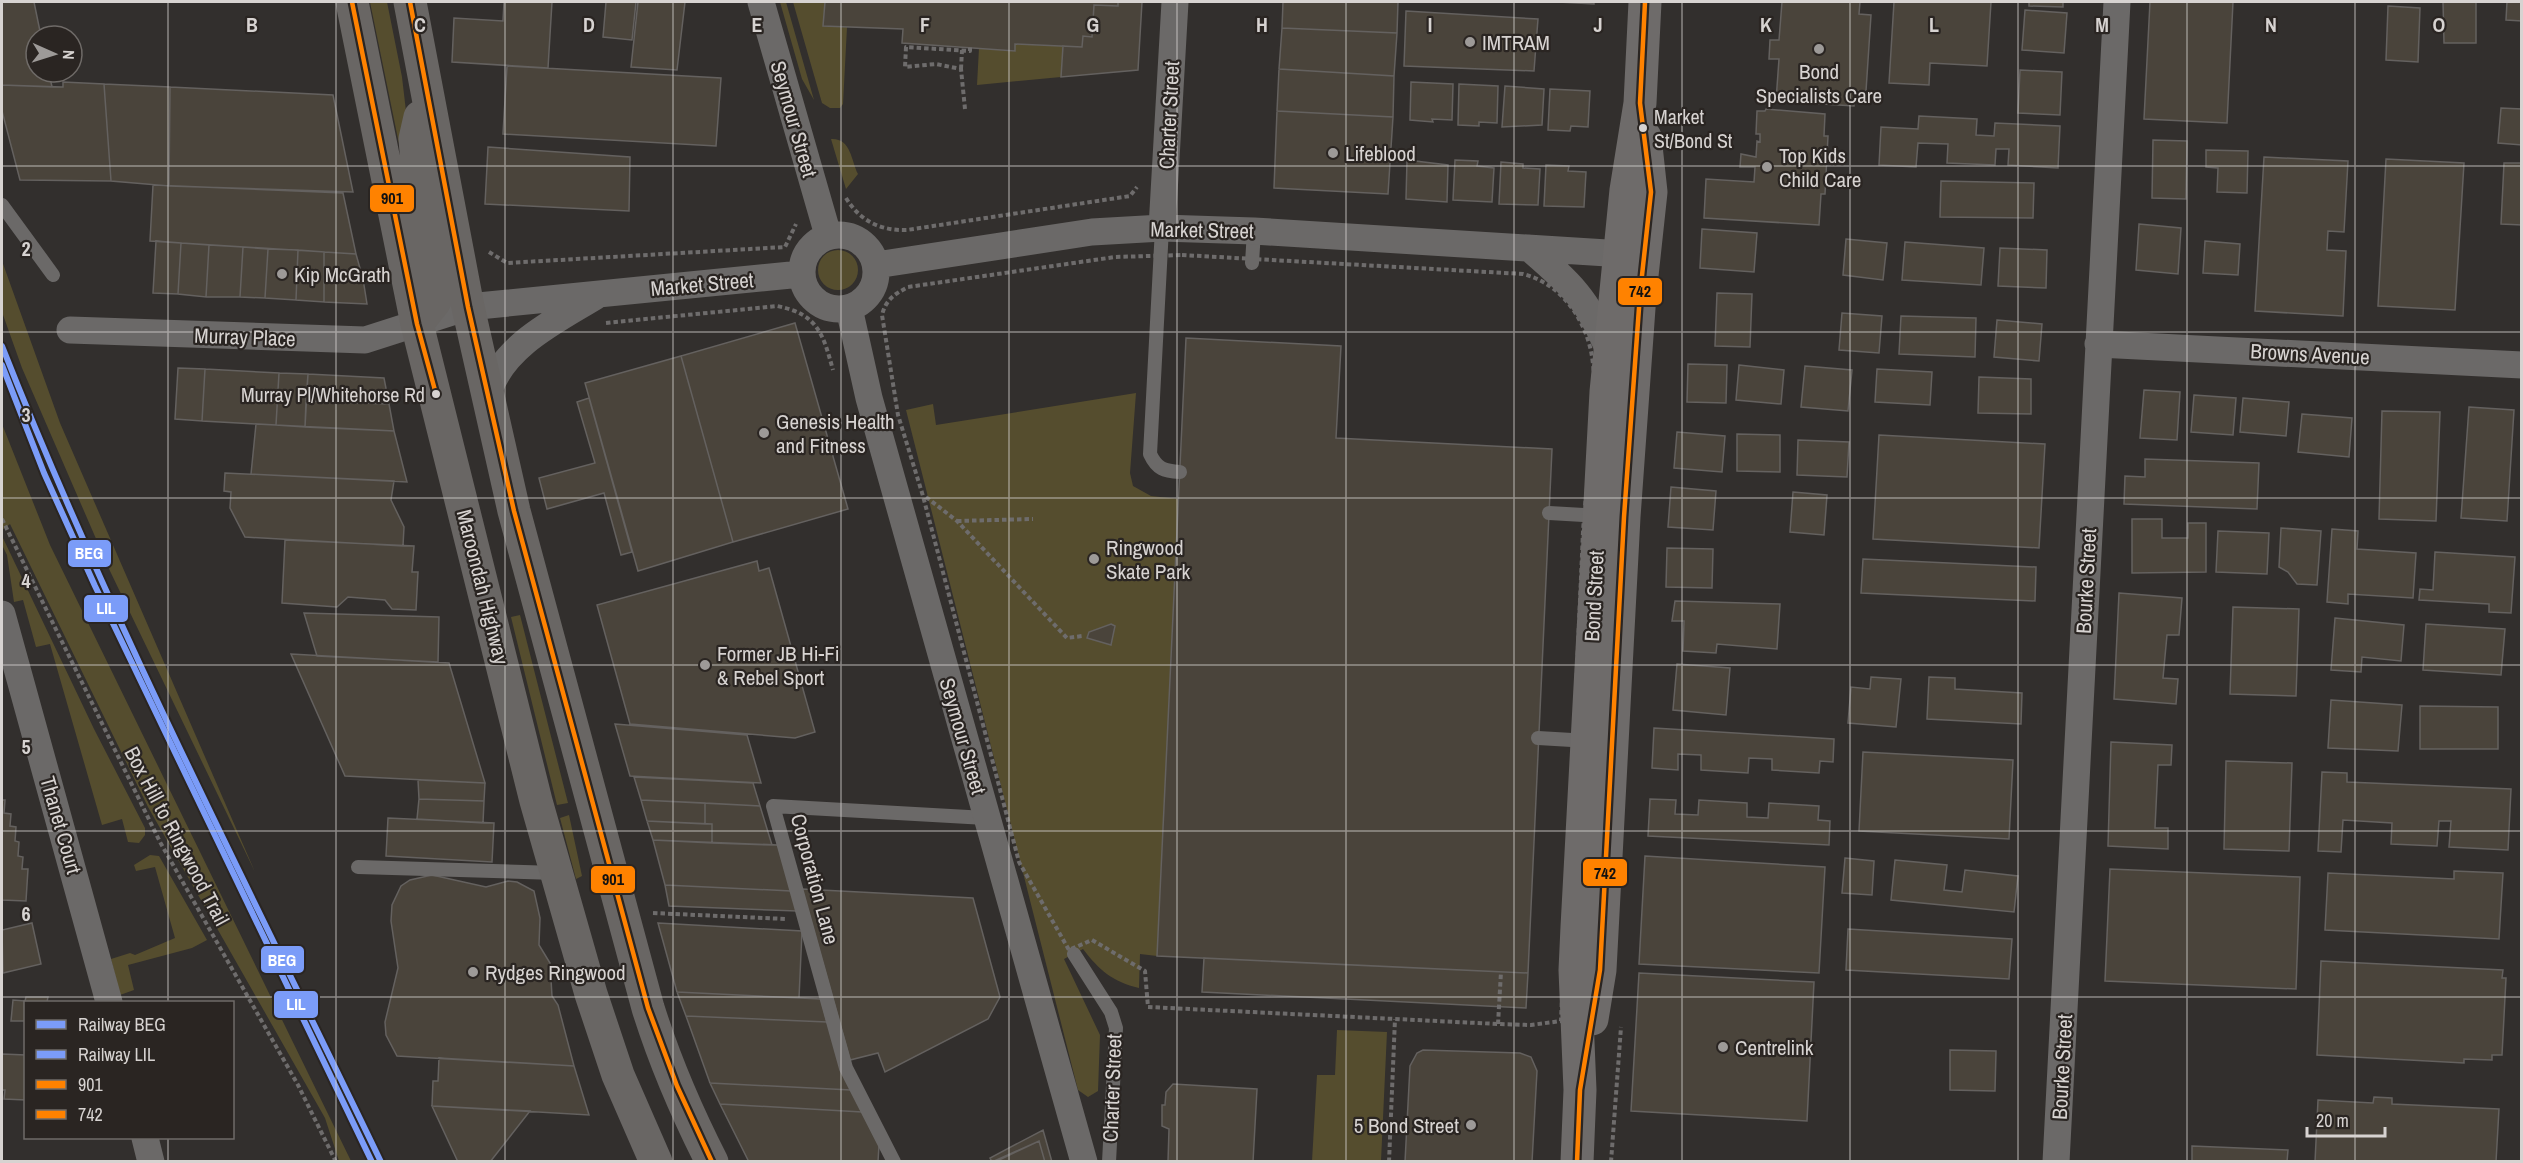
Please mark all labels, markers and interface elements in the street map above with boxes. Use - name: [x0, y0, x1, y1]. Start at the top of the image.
- text: B: [246, 11, 258, 38]
- text: C: [414, 11, 426, 38]
- text: D: [583, 11, 595, 38]
- text: E: [752, 11, 763, 38]
- text: F: [920, 11, 930, 38]
- text: G: [1087, 11, 1099, 38]
- text: H: [1256, 11, 1268, 38]
- text: I: [1428, 11, 1432, 38]
- text: J: [1593, 11, 1603, 38]
- text: K: [1760, 11, 1772, 38]
- text: L: [1929, 11, 1939, 38]
- text: M: [2095, 11, 2109, 38]
- text: N: [2265, 11, 2277, 38]
- text: O: [2433, 11, 2446, 38]
- north arrow: [24, 24, 84, 84]
- place label: IMTRAM: [1482, 28, 1550, 57]
- marker: IMTRAM: [1463, 35, 1477, 49]
- marker: Bond Specialists Care: [1812, 42, 1826, 56]
- text: N: [58, 49, 80, 60]
- place label: Bond Specialists Care: [1756, 57, 1882, 110]
- street label: Seymour Street: [764, 58, 824, 181]
- street label: Charter Street: [1152, 60, 1186, 170]
- place label: Market St/Bond St: [1654, 103, 1733, 154]
- marker: Market St/Bond St: [1637, 122, 1649, 134]
- place label: Lifeblood: [1345, 139, 1416, 168]
- place label: Top Kids Child Care: [1779, 141, 1861, 194]
- marker: Lifeblood: [1326, 146, 1340, 160]
- marker: Top Kids Child Care: [1760, 160, 1774, 174]
- line badge: 901: [369, 184, 415, 213]
- text: 901: [381, 187, 404, 209]
- street label: Market Street: [1150, 215, 1254, 245]
- text: 2: [21, 235, 31, 262]
- place label: Kip McGrath: [294, 260, 391, 289]
- street label: Market Street: [649, 265, 755, 303]
- marker: Kip McGrath: [275, 267, 289, 281]
- line badge: 742: [1617, 277, 1663, 306]
- text: 742: [1629, 280, 1651, 302]
- street label: Murray Place: [194, 321, 296, 353]
- street label: Browns Avenue: [2250, 336, 2370, 372]
- place label: Murray Pl/Whitehorse Rd: [241, 381, 425, 408]
- marker: Murray Pl/Whitehorse Rd: [430, 388, 442, 400]
- text: 3: [21, 401, 31, 428]
- place label: Genesis Health and Fitness: [776, 407, 895, 460]
- marker: Genesis Health and Fitness: [757, 426, 771, 440]
- street label: Maroondah Highway: [450, 506, 516, 668]
- street label: Bourke Street: [2069, 527, 2103, 634]
- place label: Ringwood Skate Park: [1106, 533, 1191, 586]
- line badge: BEG: [67, 539, 112, 568]
- text: BEG: [75, 542, 103, 564]
- street label: Bond Street: [1577, 550, 1611, 642]
- marker: Ringwood Skate Park: [1087, 552, 1101, 566]
- text: 4: [21, 567, 31, 594]
- line badge: LIL: [83, 594, 129, 623]
- text: LIL: [96, 597, 116, 619]
- place label: Former JB Hi-Fi & Rebel Sport: [717, 639, 840, 692]
- marker: Former JB Hi-Fi & Rebel Sport: [698, 658, 712, 672]
- street label: Seymour Street: [933, 675, 993, 798]
- text: 5: [21, 733, 31, 760]
- street label: Box Hill to Ringwood Trail: [117, 741, 237, 931]
- street label: Thanet Court: [33, 773, 89, 878]
- street label: Corporation Lane: [784, 811, 846, 947]
- line badge: 742: [1582, 858, 1628, 887]
- text: 742: [1594, 862, 1616, 884]
- line badge: 901: [590, 865, 636, 894]
- text: 901: [602, 868, 625, 890]
- text: 6: [21, 900, 31, 927]
- line badge: BEG: [260, 945, 305, 974]
- text: BEG: [268, 949, 296, 971]
- place label: Rydges Ringwood: [485, 958, 626, 987]
- marker: Rydges Ringwood: [466, 965, 480, 979]
- line badge: LIL: [273, 990, 319, 1019]
- text: LIL: [286, 993, 306, 1015]
- legend: [24, 1001, 234, 1139]
- text: Railway BEG: [78, 1012, 166, 1037]
- street label: Bourke Street: [2045, 1013, 2079, 1120]
- street label: Charter Street: [1096, 1033, 1128, 1143]
- place label: Centrelink: [1735, 1033, 1814, 1062]
- marker: Centrelink: [1716, 1040, 1730, 1054]
- text: Railway LIL: [78, 1042, 155, 1067]
- text: 901: [78, 1072, 103, 1097]
- scale bar: [2307, 1100, 2385, 1138]
- text: 742: [78, 1102, 103, 1127]
- text: 20 m: [2316, 1108, 2349, 1133]
- place label: 5 Bond Street: [1354, 1111, 1459, 1140]
- marker: 5 Bond Street: [1464, 1118, 1478, 1132]

